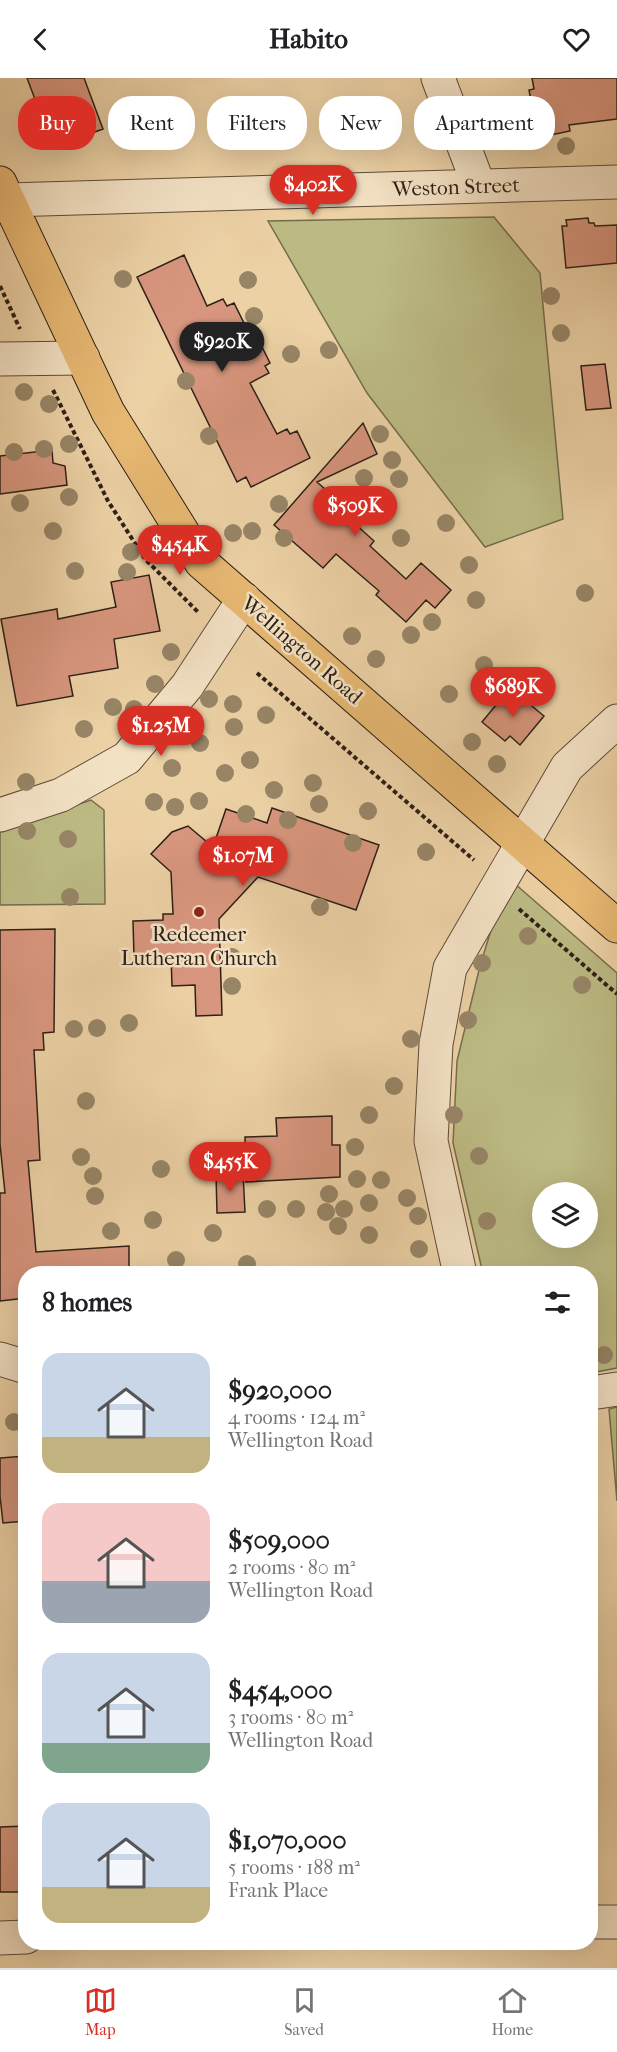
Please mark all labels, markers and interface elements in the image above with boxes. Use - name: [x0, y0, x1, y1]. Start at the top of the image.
- icon: back: [24, 23, 57, 56]
- text: Habito: [269, 23, 348, 55]
- icon: heart: [560, 23, 593, 56]
- chip: Buy: [18, 96, 96, 150]
- chip: Rent: [108, 96, 195, 150]
- chip: Filters: [207, 96, 307, 150]
- chip: New: [319, 96, 402, 150]
- chip: Apartment: [414, 96, 555, 150]
- pin: $402K: [271, 165, 355, 216]
- text: $402K: [284, 173, 342, 196]
- street label: Weston Street: [391, 173, 521, 201]
- pin: $920K: [180, 322, 264, 373]
- text: $920K: [193, 330, 251, 353]
- pin: $509K: [313, 486, 397, 537]
- text: $509K: [327, 494, 383, 517]
- pin: $454K: [138, 525, 222, 576]
- text: $454K: [151, 533, 209, 556]
- street label: Wellington Road: [236, 590, 368, 709]
- pin: $689K: [471, 667, 555, 718]
- text: $689K: [485, 675, 541, 698]
- pin: $1.25M: [112, 706, 210, 757]
- text: $1.25M: [131, 714, 191, 737]
- pin: $1.07M: [194, 836, 292, 887]
- text: $1.07M: [213, 844, 273, 867]
- marker: Redeemer Lutheran Church: [192, 905, 206, 919]
- place label: Redeemer Lutheran Church: [121, 922, 278, 970]
- pin: $455K: [188, 1142, 272, 1193]
- text: $455K: [203, 1150, 257, 1173]
- map controls: [532, 1182, 598, 1248]
- button: layers: [532, 1182, 598, 1248]
- icon: filters: [541, 1286, 574, 1319]
- text: 8 homes: [42, 1287, 132, 1318]
- text: $920,000: [228, 1375, 332, 1406]
- icon: home: [90, 1377, 162, 1449]
- text: 4 rooms · 124 m²: [228, 1406, 365, 1429]
- text: Wellington Road: [228, 1429, 373, 1452]
- text: $509,000: [228, 1525, 330, 1556]
- icon: home: [90, 1527, 162, 1599]
- text: 2 rooms · 80 m²: [228, 1556, 355, 1579]
- text: Wellington Road: [228, 1579, 373, 1602]
- text: $454,000: [228, 1675, 333, 1706]
- icon: home: [90, 1677, 162, 1749]
- text: 3 rooms · 80 m²: [228, 1706, 353, 1729]
- text: Wellington Road: [228, 1729, 373, 1752]
- text: $1,070,000: [228, 1825, 347, 1856]
- icon: home: [90, 1827, 162, 1899]
- text: 5 rooms · 188 m²: [228, 1856, 360, 1879]
- text: Frank Place: [228, 1879, 328, 1902]
- tab: Map: [84, 1984, 117, 2039]
- tab: Saved: [284, 1984, 324, 2039]
- tab: Home: [492, 1984, 533, 2039]

